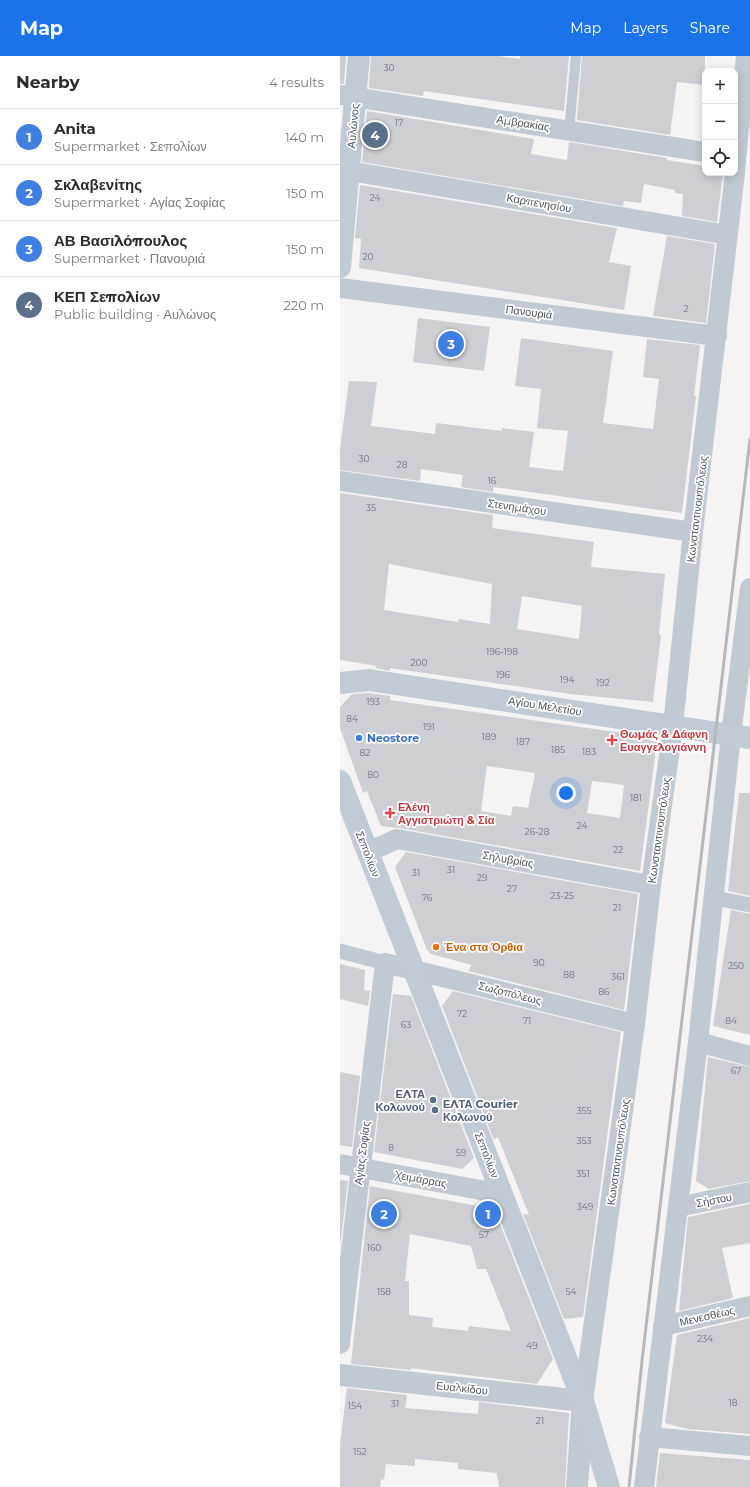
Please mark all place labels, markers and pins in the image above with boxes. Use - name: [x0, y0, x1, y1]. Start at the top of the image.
- pin: 4: [362, 120, 388, 150]
- pin: 3: [438, 329, 464, 359]
- place label: Θωμάς & Δάφνη Ευαγγελογιάννη: [620, 727, 708, 754]
- place label: Neostore: [367, 731, 419, 745]
- marker: Neostore: [354, 733, 364, 743]
- marker: Θωμάς & Δάφνη Ευαγγελογιάννη: [607, 735, 617, 745]
- place label: Ελένη Αγγιστριώτη & Σία: [398, 800, 495, 827]
- marker: Ελένη Αγγιστριώτη & Σία: [385, 808, 395, 818]
- place label: Ένα στα Όρθια: [444, 940, 523, 954]
- marker: Ένα στα Όρθια: [431, 942, 441, 952]
- place label: ΕΛΤΑ Κολωνού: [375, 1087, 425, 1114]
- marker: ΕΛΤΑ Κολωνού: [428, 1095, 438, 1105]
- place label: ΕΛΤΑ Courier Κολωνού: [443, 1097, 518, 1124]
- marker: ΕΛΤΑ Courier Κολωνού: [430, 1105, 440, 1115]
- pin: 2: [371, 1199, 397, 1229]
- pin: 1: [475, 1199, 501, 1229]

